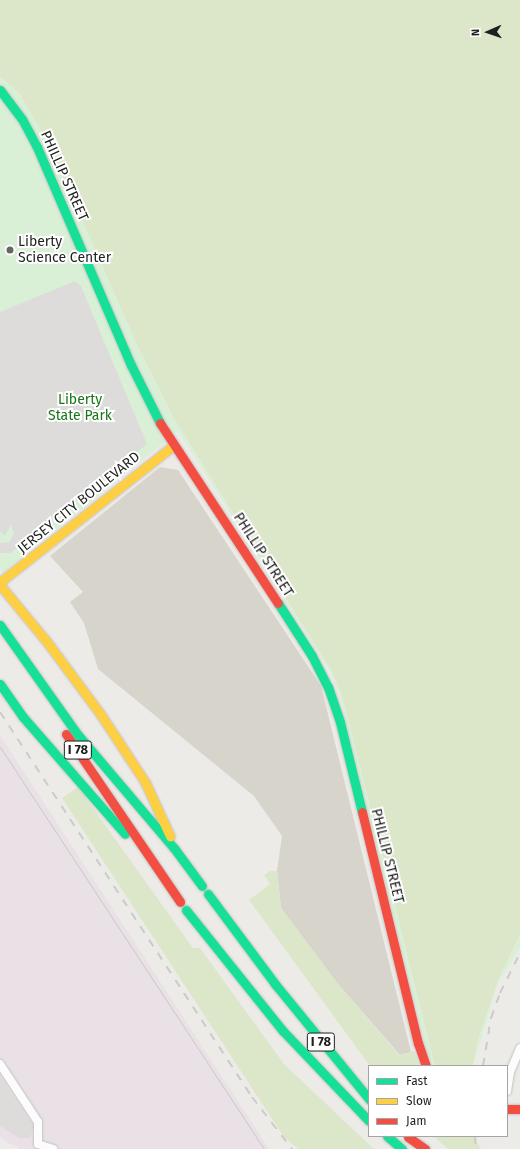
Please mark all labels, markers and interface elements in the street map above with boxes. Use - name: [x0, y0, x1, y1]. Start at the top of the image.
- north arrow: [468, 12, 508, 52]
- text: N: [469, 29, 482, 36]
- street label: PHILLIP STREET: [37, 128, 91, 224]
- place label: Liberty Science Center: [18, 234, 111, 266]
- marker: Liberty Science Center: [5, 245, 15, 255]
- park label: Liberty State Park: [48, 392, 112, 424]
- street label: JERSEY CITY BOULEVARD: [15, 449, 143, 557]
- street label: PHILLIP STREET: [230, 510, 296, 600]
- road number: I 78: [63, 739, 93, 761]
- street label: PHILLIP STREET: [367, 807, 407, 905]
- road number: I 78: [306, 1031, 336, 1053]
- legend: [368, 1065, 508, 1137]
- text: Fast: [406, 1074, 428, 1088]
- text: Slow: [406, 1094, 432, 1108]
- text: Jam: [406, 1114, 426, 1128]

